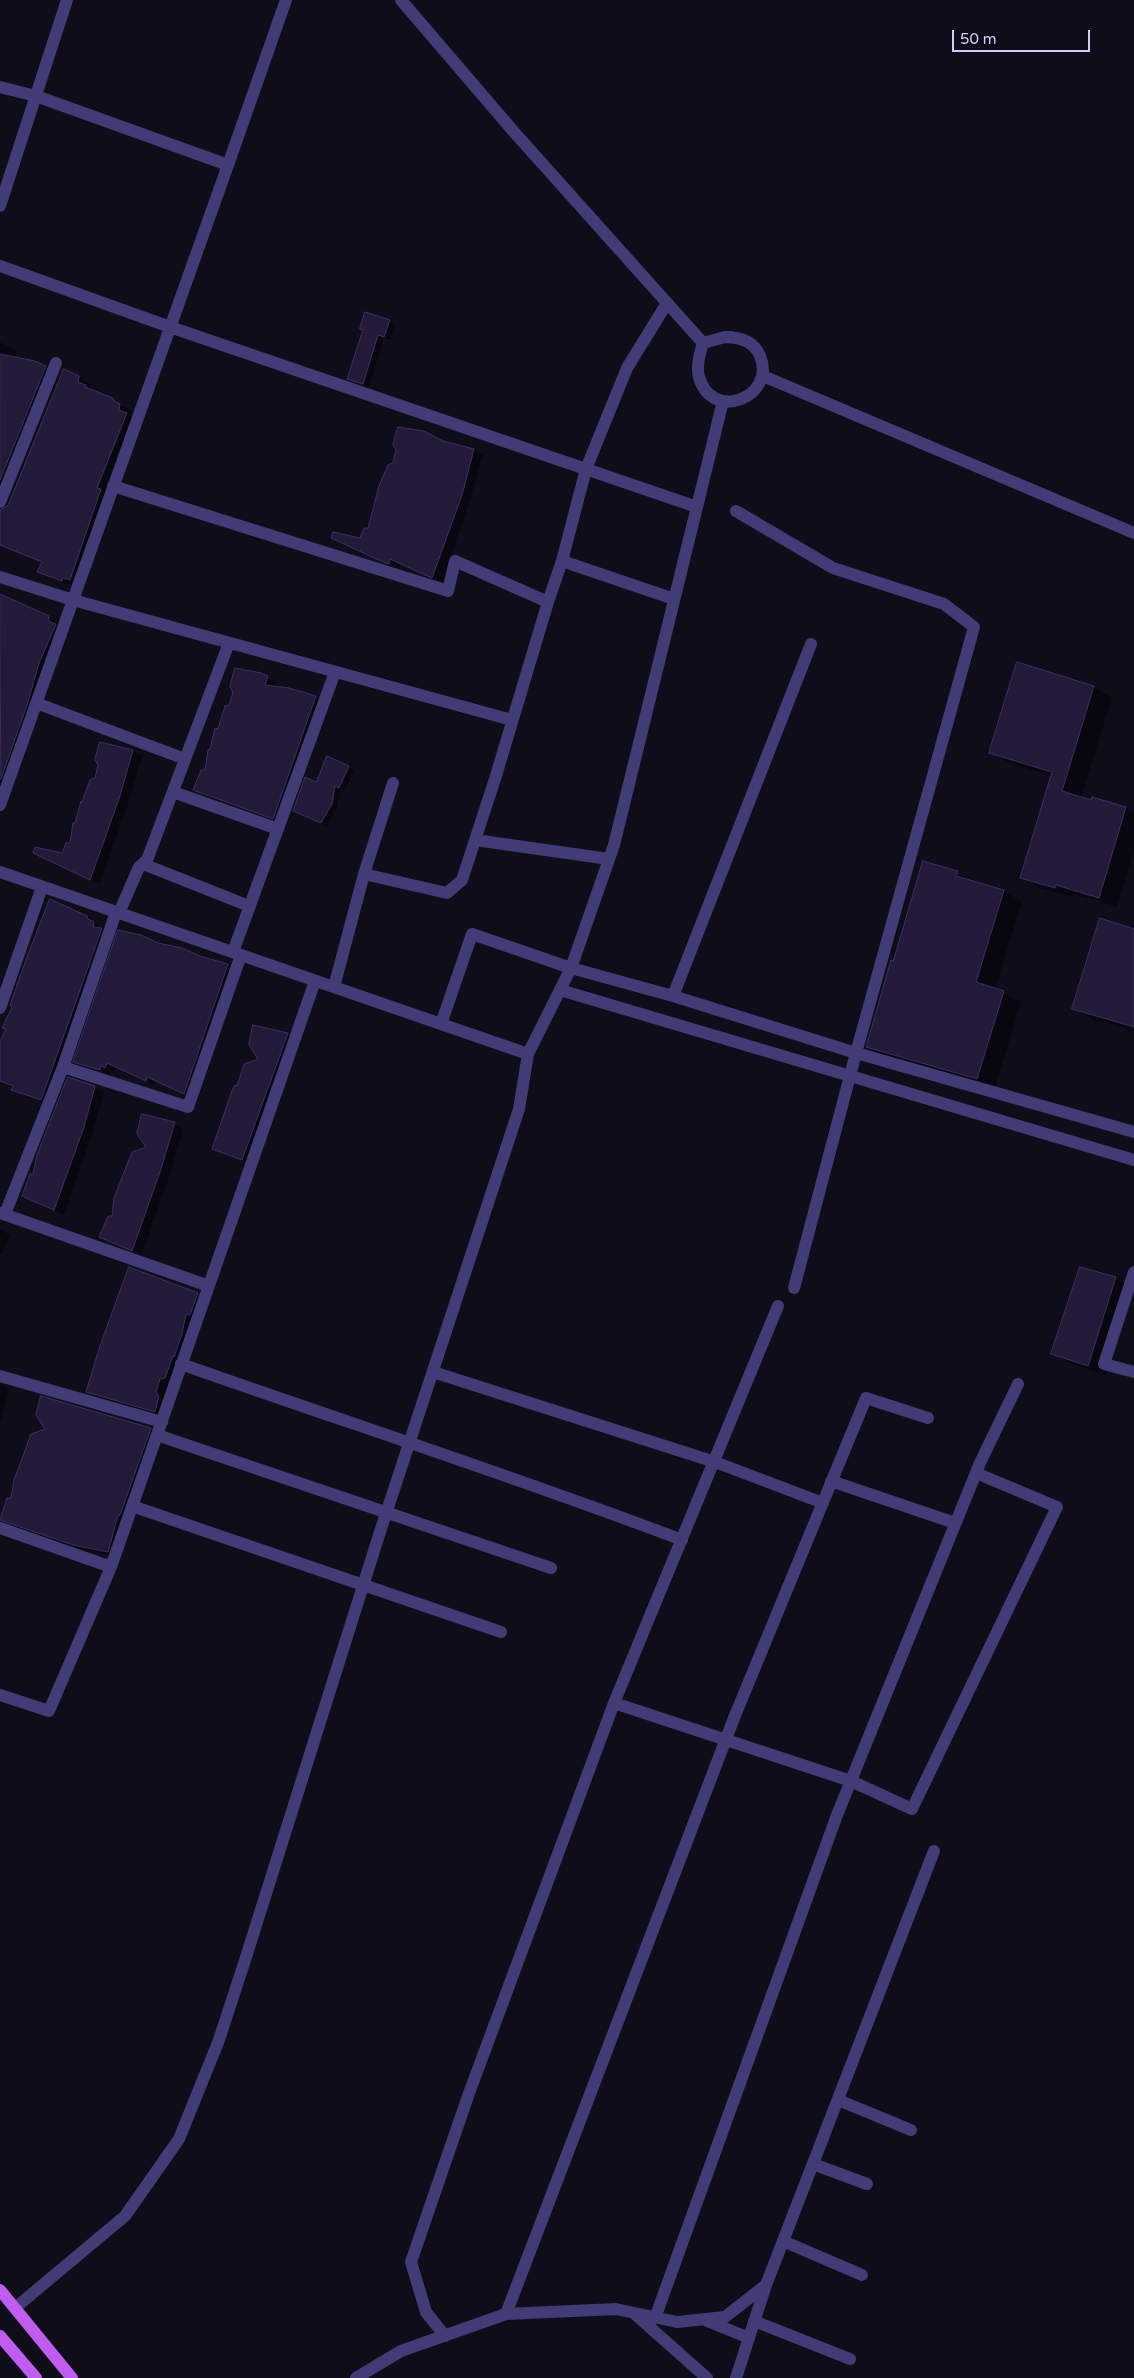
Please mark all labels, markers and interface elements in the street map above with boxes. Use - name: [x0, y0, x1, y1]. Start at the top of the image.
- scale bar: [954, 20, 1092, 52]
- text: 50 m: [960, 30, 997, 48]

